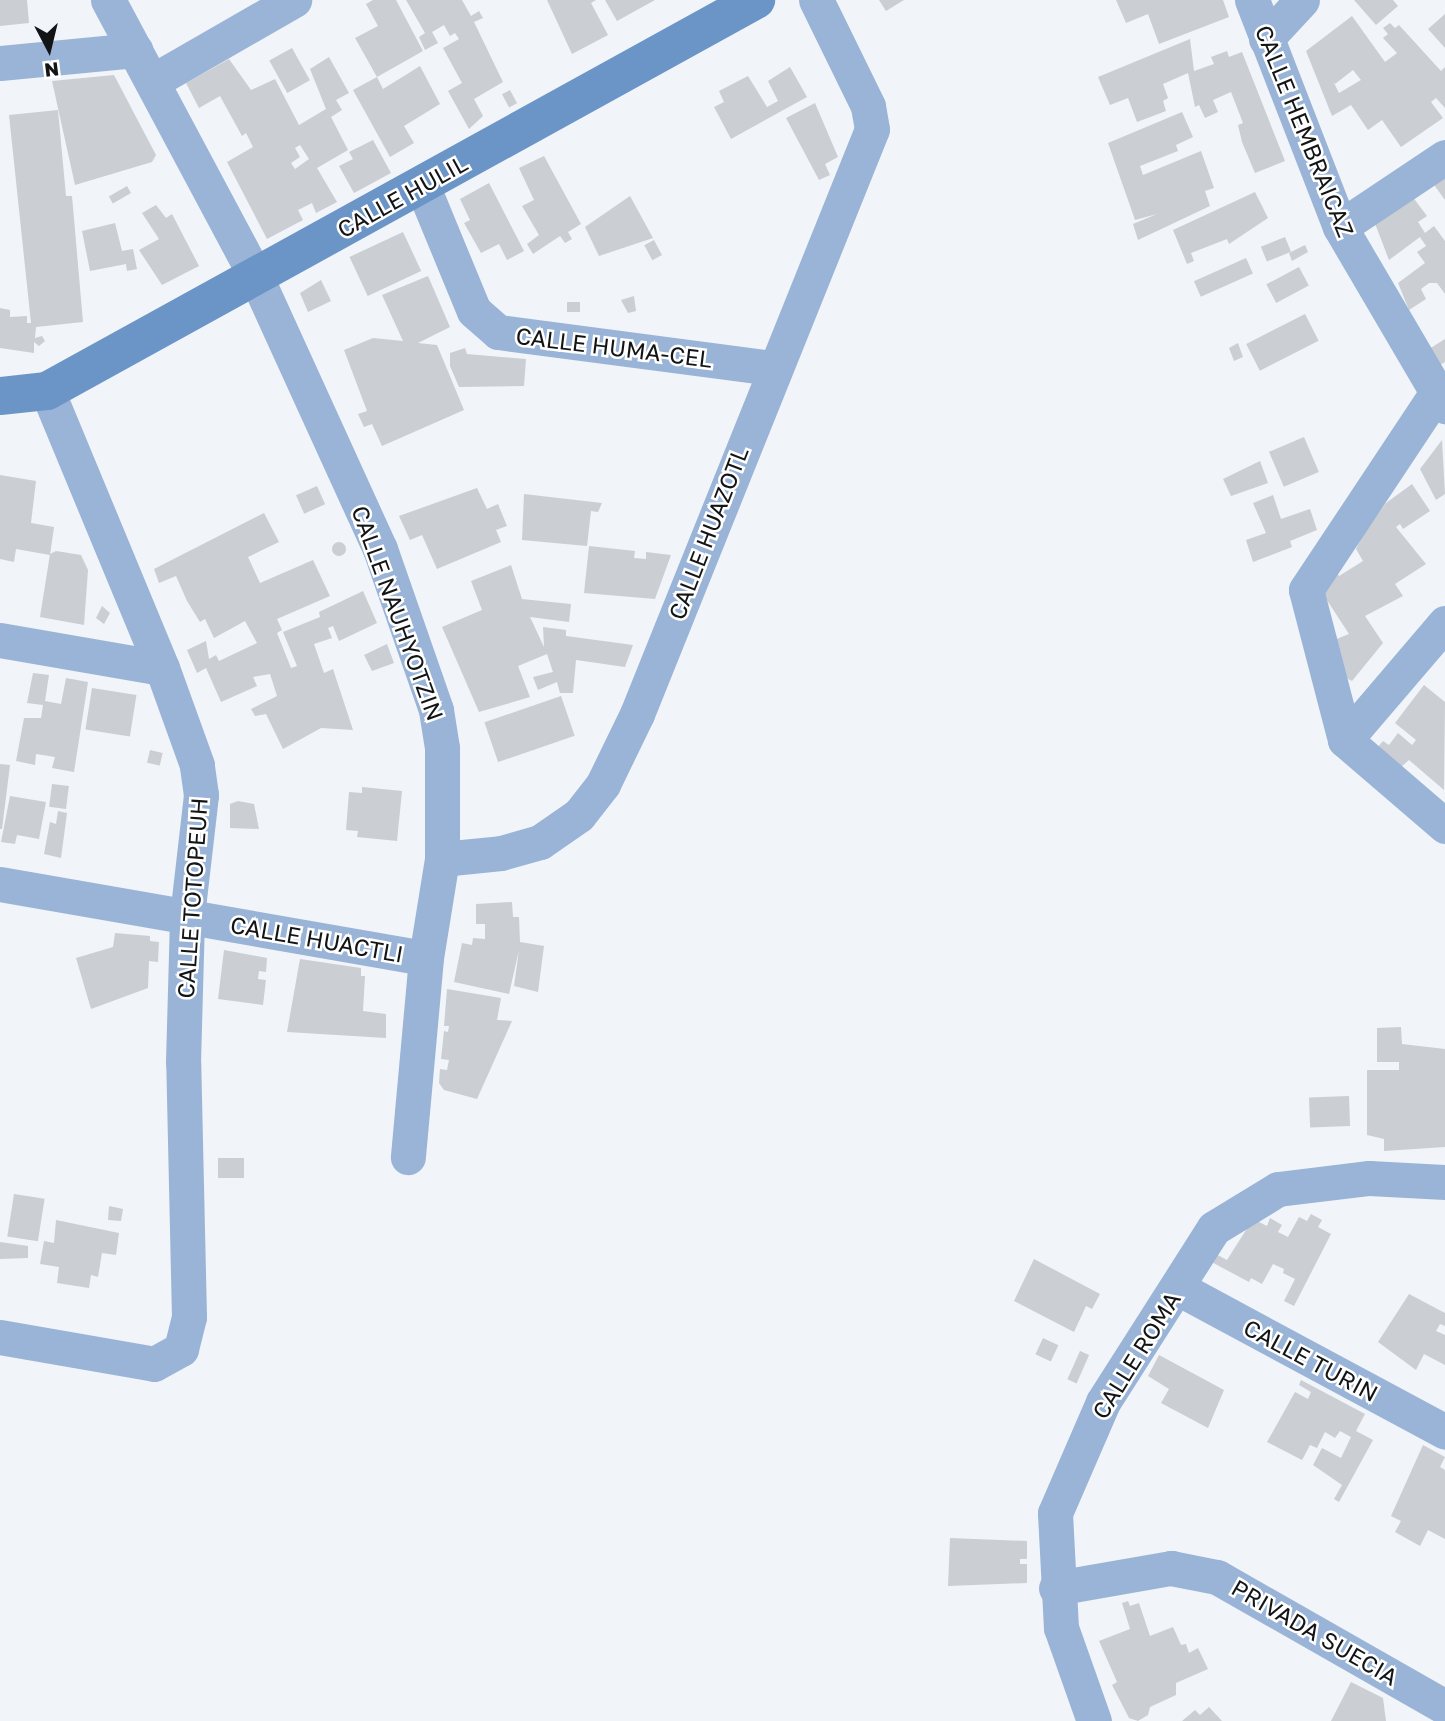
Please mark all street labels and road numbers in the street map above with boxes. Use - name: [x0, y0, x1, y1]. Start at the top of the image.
- street label: CALLE HEMBRAICAZ: [1250, 21, 1360, 241]
- street label: CALLE HULIL: [332, 149, 472, 243]
- street label: CALLE HUMA-CEL: [514, 321, 714, 373]
- street label: CALLE HUAZOTL: [662, 443, 754, 623]
- street label: CALLE NAUHYOTZIN: [346, 502, 450, 724]
- street label: CALLE TOTOPEUH: [171, 797, 213, 999]
- street label: CALLE HUACTLI: [228, 910, 406, 968]
- street label: CALLE ROMA: [1086, 1286, 1186, 1424]
- street label: CALLE TURIN: [1239, 1313, 1383, 1407]
- street label: PRIVADA SUECIA: [1227, 1573, 1403, 1691]

